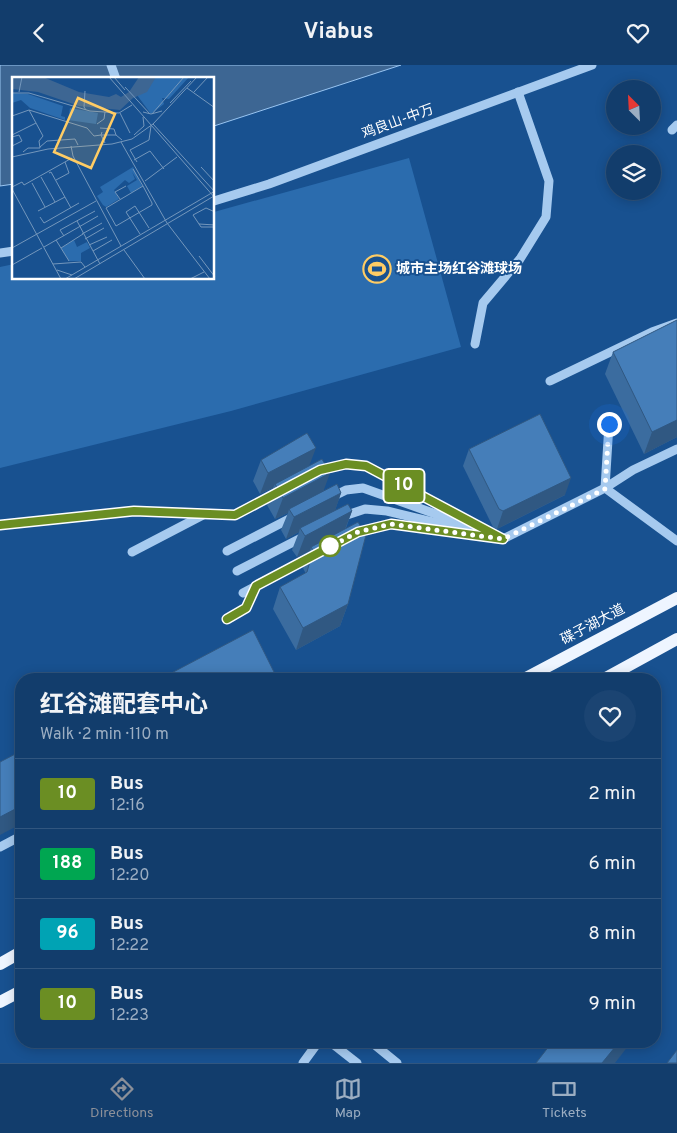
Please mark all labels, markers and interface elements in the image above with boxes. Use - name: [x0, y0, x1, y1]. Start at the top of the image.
- icon: back: [25, 19, 53, 47]
- text: Viabus: [303, 19, 374, 46]
- icon: heart: [624, 19, 652, 47]
- inset map: [12, 77, 215, 280]
- north arrow: [606, 80, 661, 135]
- map controls: [606, 80, 661, 200]
- street label: 鸡良山-中万: [360, 101, 436, 143]
- button: layers: [606, 145, 661, 200]
- sports icon: 城市主场红谷滩球场: [362, 254, 392, 284]
- place label: 城市主场红谷滩球场: [396, 260, 522, 278]
- your location: [597, 412, 622, 437]
- line badge: 10: [382, 470, 426, 502]
- text: 10: [394, 474, 414, 497]
- unlabelled marker: [319, 535, 341, 557]
- street label: 碟子湖大道: [558, 601, 628, 649]
- button: heart: [584, 690, 636, 742]
- text: 红谷滩配套中心: [40, 691, 208, 721]
- text: Walk · 2 min · 110 m: [40, 725, 169, 745]
- text: Bus: [110, 772, 144, 796]
- text: 10: [58, 782, 77, 805]
- text: 2 min: [588, 782, 636, 806]
- text: 12:16: [110, 796, 145, 816]
- text: Bus: [110, 842, 144, 866]
- text: 188: [53, 852, 82, 875]
- text: 6 min: [589, 852, 636, 876]
- text: 12:20: [110, 866, 149, 886]
- text: Bus: [110, 912, 144, 936]
- text: 96: [56, 922, 79, 945]
- text: 8 min: [588, 922, 636, 946]
- text: 12:22: [110, 936, 149, 956]
- text: Bus: [110, 982, 144, 1006]
- text: 10: [58, 992, 77, 1015]
- text: 9 min: [589, 992, 636, 1016]
- text: 12:23: [110, 1006, 149, 1026]
- tab: Directions: [90, 1075, 154, 1122]
- tab: Map: [334, 1075, 362, 1122]
- tab: Tickets: [542, 1075, 587, 1122]

